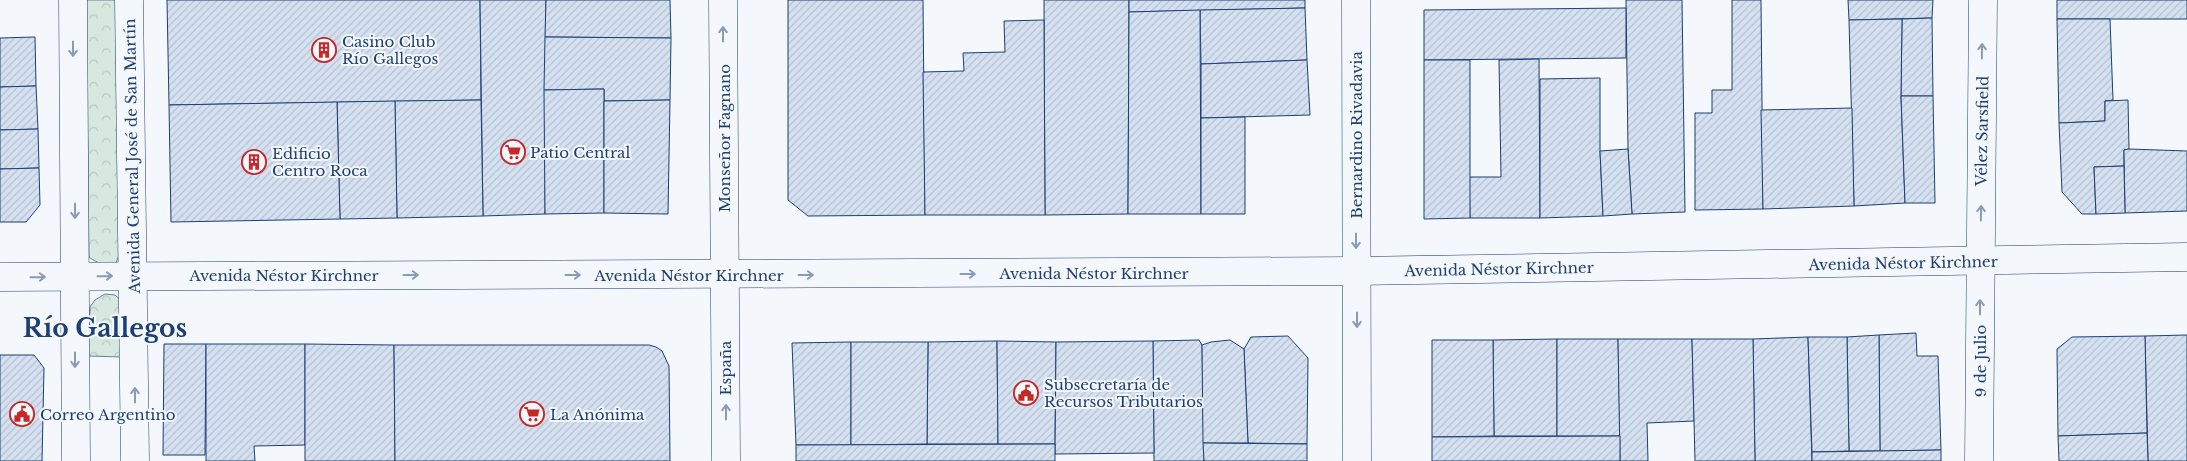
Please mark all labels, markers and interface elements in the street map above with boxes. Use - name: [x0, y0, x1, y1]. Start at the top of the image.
- street label: Avenida General José de San Martín: [120, 18, 144, 295]
- one-way arrow: [718, 26, 728, 42]
- place label: Casino Club Río Gallegos: [342, 32, 438, 68]
- building icon: Casino Club Río Gallegos: [311, 37, 337, 63]
- one-way arrow: [68, 40, 78, 56]
- one-way arrow: [1977, 43, 1987, 59]
- street label: Bernardino Rivadavia: [1347, 51, 1366, 219]
- street label: Monseñor Fagnano: [715, 64, 734, 212]
- street label: Vélez Sarsfield: [1972, 76, 1992, 187]
- supermarket icon: Patio Central: [500, 139, 526, 165]
- place label: Patio Central: [530, 143, 630, 162]
- place label: Edificio Centro Roca: [272, 144, 368, 180]
- building icon: Edificio Centro Roca: [241, 149, 267, 175]
- one-way arrow: [70, 202, 80, 219]
- one-way arrow: [1976, 205, 1986, 222]
- one-way arrow: [1351, 232, 1361, 249]
- street label: Avenida Néstor Kirchner: [1807, 252, 1999, 274]
- street label: Avenida Néstor Kirchner: [1403, 258, 1595, 280]
- street label: Avenida Néstor Kirchner: [998, 264, 1190, 283]
- street label: Avenida Néstor Kirchner: [188, 266, 380, 285]
- street label: Avenida Néstor Kirchner: [593, 266, 785, 285]
- one-way arrow: [960, 269, 976, 279]
- one-way arrow: [402, 270, 418, 280]
- one-way arrow: [564, 270, 581, 280]
- one-way arrow: [797, 270, 813, 280]
- one-way arrow: [96, 271, 113, 281]
- one-way arrow: [29, 272, 45, 282]
- one-way arrow: [1975, 300, 1985, 316]
- one-way arrow: [1352, 311, 1362, 327]
- district label: Río Gallegos: [23, 313, 187, 344]
- street label: 9 de Julio: [1971, 325, 1990, 397]
- street label: España: [716, 340, 735, 395]
- one-way arrow: [70, 352, 80, 368]
- place label: Subsecretaría de Recursos Tributarios: [1044, 375, 1203, 411]
- public building icon: Subsecretaría de Recursos Tributarios: [1013, 380, 1039, 406]
- one-way arrow: [130, 387, 140, 404]
- public building icon: Correo Argentino: [9, 401, 35, 427]
- supermarket icon: La Anónima: [519, 401, 545, 427]
- place label: Correo Argentino: [40, 405, 176, 424]
- place label: La Anónima: [550, 405, 645, 424]
- one-way arrow: [721, 405, 731, 421]

